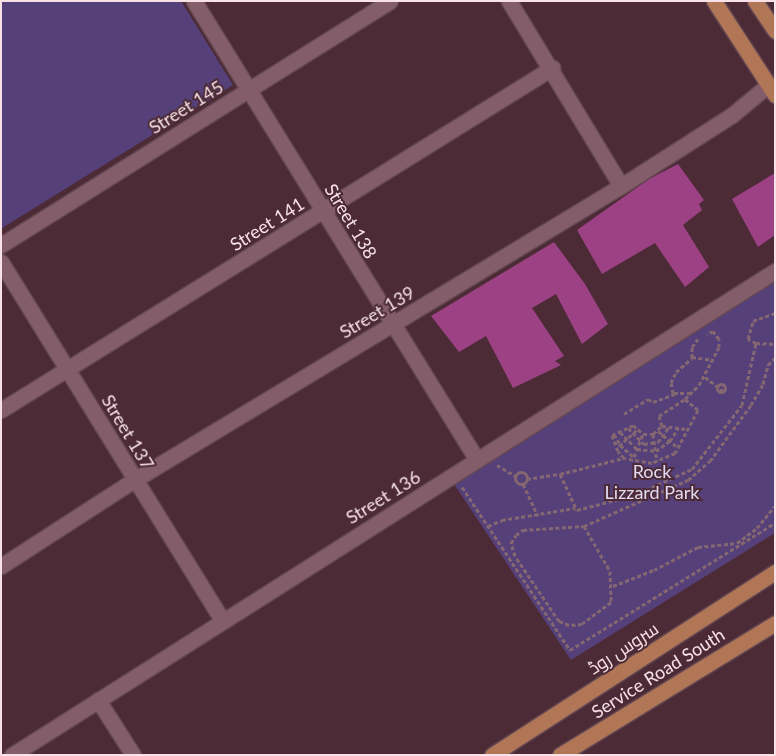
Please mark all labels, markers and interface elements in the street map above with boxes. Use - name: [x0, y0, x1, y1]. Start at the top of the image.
- street label: Street 145: [145, 76, 227, 138]
- street label: Street 138: [320, 180, 382, 262]
- street label: Street 141: [226, 193, 308, 255]
- street label: Street 139: [336, 281, 418, 343]
- street label: Street 137: [97, 391, 159, 473]
- park label: Rock Lizzard Park: [605, 461, 699, 504]
- street label: Street 136: [342, 466, 424, 528]
- street label: سروس روڈ: [584, 617, 662, 679]
- street label: Service Road South: [587, 623, 729, 723]

